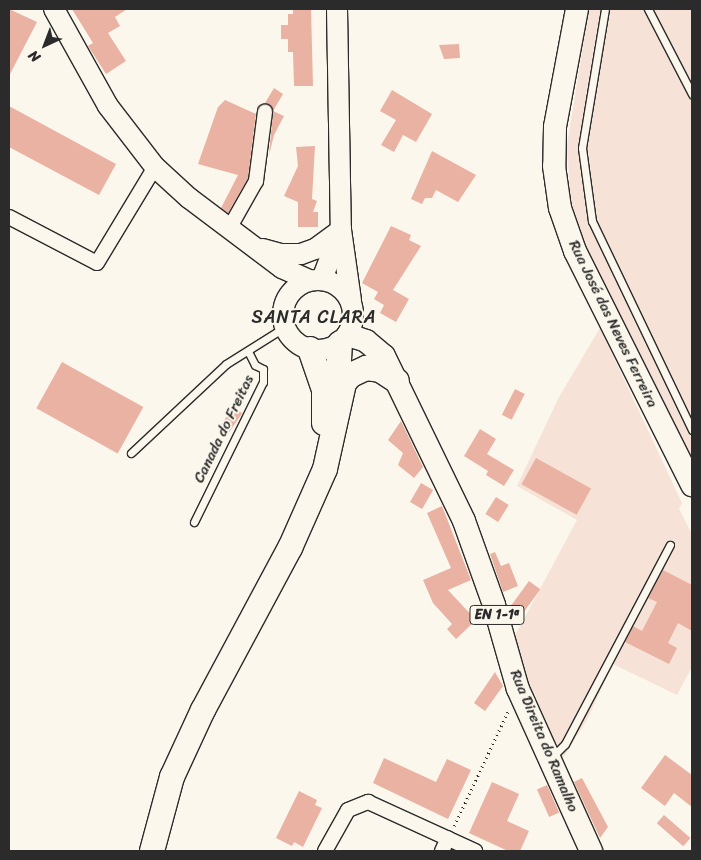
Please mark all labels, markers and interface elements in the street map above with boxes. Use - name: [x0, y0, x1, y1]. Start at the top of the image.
- north arrow: [20, 20, 70, 70]
- text: N: [22, 44, 47, 69]
- street label: Rua José das Neves Ferreira: [564, 237, 662, 411]
- district label: SANTA CLARA: [251, 306, 377, 328]
- street label: Canada do Freitas: [190, 372, 258, 486]
- road number: EN 1-1ª: [468, 604, 526, 626]
- street label: Rua Direita do Ramalho: [506, 667, 582, 815]

